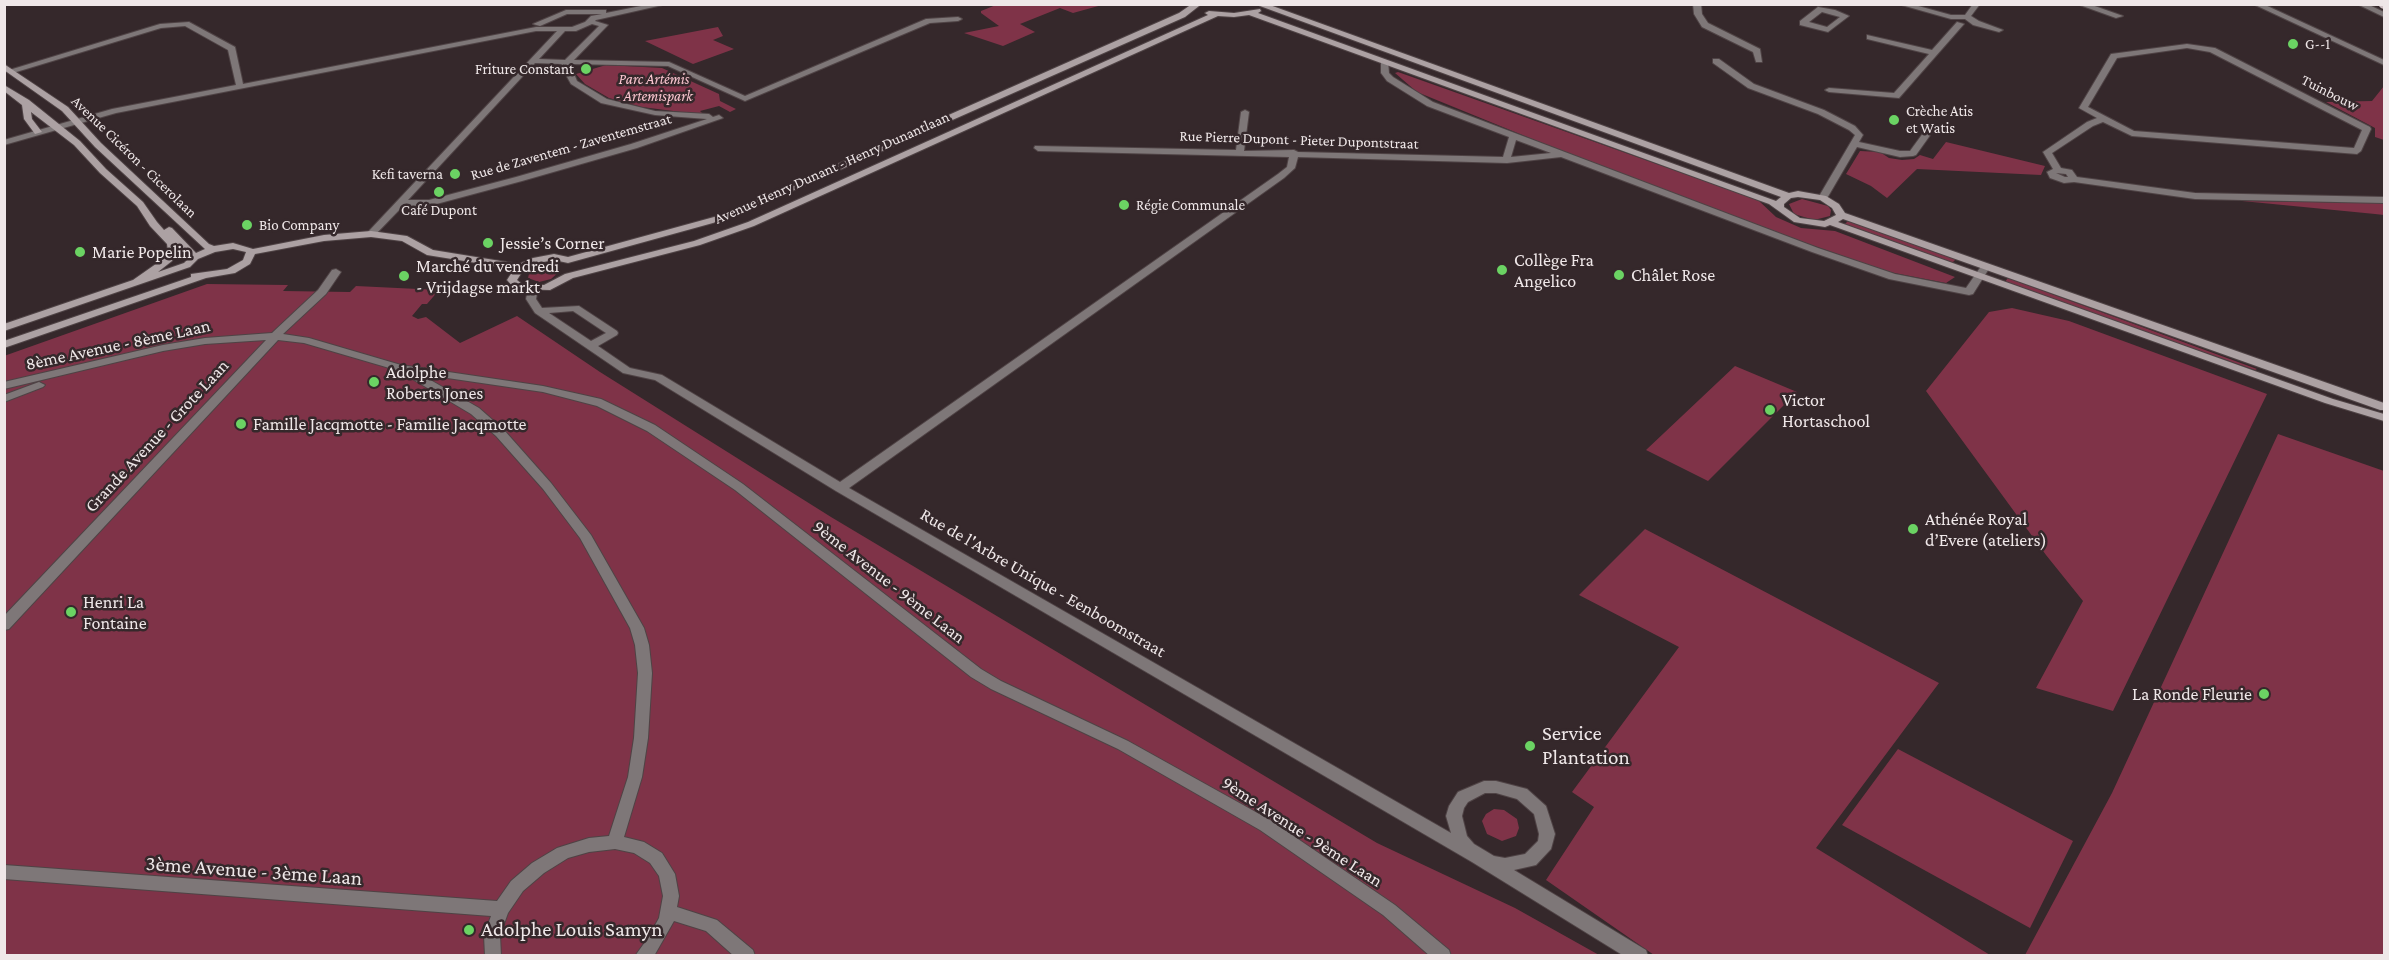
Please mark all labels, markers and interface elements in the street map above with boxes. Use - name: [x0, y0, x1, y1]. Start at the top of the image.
- place label: G--1: [2305, 35, 2330, 53]
- marker: G--1: [2286, 37, 2300, 51]
- place label: Friture Constant: [475, 60, 574, 78]
- marker: Friture Constant: [579, 62, 593, 76]
- park label: Parc Artémis - Artemispark: [615, 70, 693, 105]
- street label: Tuinbouw: [2298, 71, 2362, 115]
- street label: Avenue Cicéron - Cicerolaan: [67, 92, 201, 222]
- place label: Crèche Atis et Watis: [1906, 102, 1973, 137]
- street label: Avenue Henry Dunant - Henry Dunantlaan: [712, 108, 952, 228]
- street label: Rue de Zaventem - Zaventemstraat: [469, 110, 673, 184]
- marker: Crèche Atis et Watis: [1887, 113, 1901, 127]
- street label: Rue Pierre Dupont - Pieter Dupontstraat: [1179, 127, 1419, 153]
- place label: Kefi taverna: [372, 165, 443, 183]
- marker: Kefi taverna: [448, 167, 462, 181]
- marker: Café Dupont: [432, 185, 446, 199]
- place label: Régie Communale: [1136, 196, 1245, 214]
- marker: Régie Communale: [1117, 198, 1131, 212]
- place label: Café Dupont: [401, 201, 477, 219]
- place label: Bio Company: [259, 216, 339, 234]
- marker: Bio Company: [240, 218, 254, 232]
- place label: Jessie’s Corner: [500, 232, 605, 254]
- marker: Jessie’s Corner: [481, 236, 495, 250]
- place label: Marie Popelin: [92, 241, 192, 263]
- marker: Marie Popelin: [73, 245, 87, 259]
- place label: Collège Fra Angelico: [1514, 249, 1594, 292]
- place label: Marché du vendredi - Vrijdagse markt: [416, 255, 559, 298]
- marker: Collège Fra Angelico: [1495, 263, 1509, 277]
- place label: Châlet Rose: [1631, 264, 1715, 286]
- marker: Châlet Rose: [1612, 268, 1626, 282]
- marker: Marché du vendredi - Vrijdagse markt: [397, 269, 411, 283]
- street label: 8ème Avenue - 8ème Laan: [24, 315, 212, 375]
- street label: Grande Avenue - Grote Laan: [80, 355, 234, 517]
- place label: Adolphe Roberts Jones: [386, 361, 483, 404]
- marker: Adolphe Roberts Jones: [367, 375, 381, 389]
- place label: Victor Hortaschool: [1782, 389, 1870, 432]
- marker: Victor Hortaschool: [1763, 403, 1777, 417]
- place label: Famille Jacqmotte - Familie Jacqmotte: [253, 413, 526, 435]
- marker: Famille Jacqmotte - Familie Jacqmotte: [234, 417, 248, 431]
- street label: Rue de l'Arbre Unique - Eenboomstraat: [916, 504, 1170, 662]
- place label: Athénée Royal d’Evere (ateliers): [1925, 508, 2047, 550]
- street label: 9ème Avenue - 9ème Laan: [809, 516, 969, 648]
- marker: Athénée Royal d’Evere (ateliers): [1906, 522, 1920, 536]
- place label: Henri La Fontaine: [83, 591, 147, 634]
- marker: Henri La Fontaine: [64, 605, 78, 619]
- place label: La Ronde Fleurie: [2132, 683, 2252, 705]
- marker: La Ronde Fleurie: [2257, 687, 2271, 701]
- place label: Service Plantation: [1542, 721, 1630, 771]
- marker: Service Plantation: [1523, 739, 1537, 753]
- street label: 9ème Avenue - 9ème Laan: [1218, 772, 1386, 892]
- street label: 3ème Avenue - 3ème Laan: [145, 851, 363, 891]
- place label: Adolphe Louis Samyn: [481, 917, 662, 943]
- marker: Adolphe Louis Samyn: [462, 923, 476, 937]

